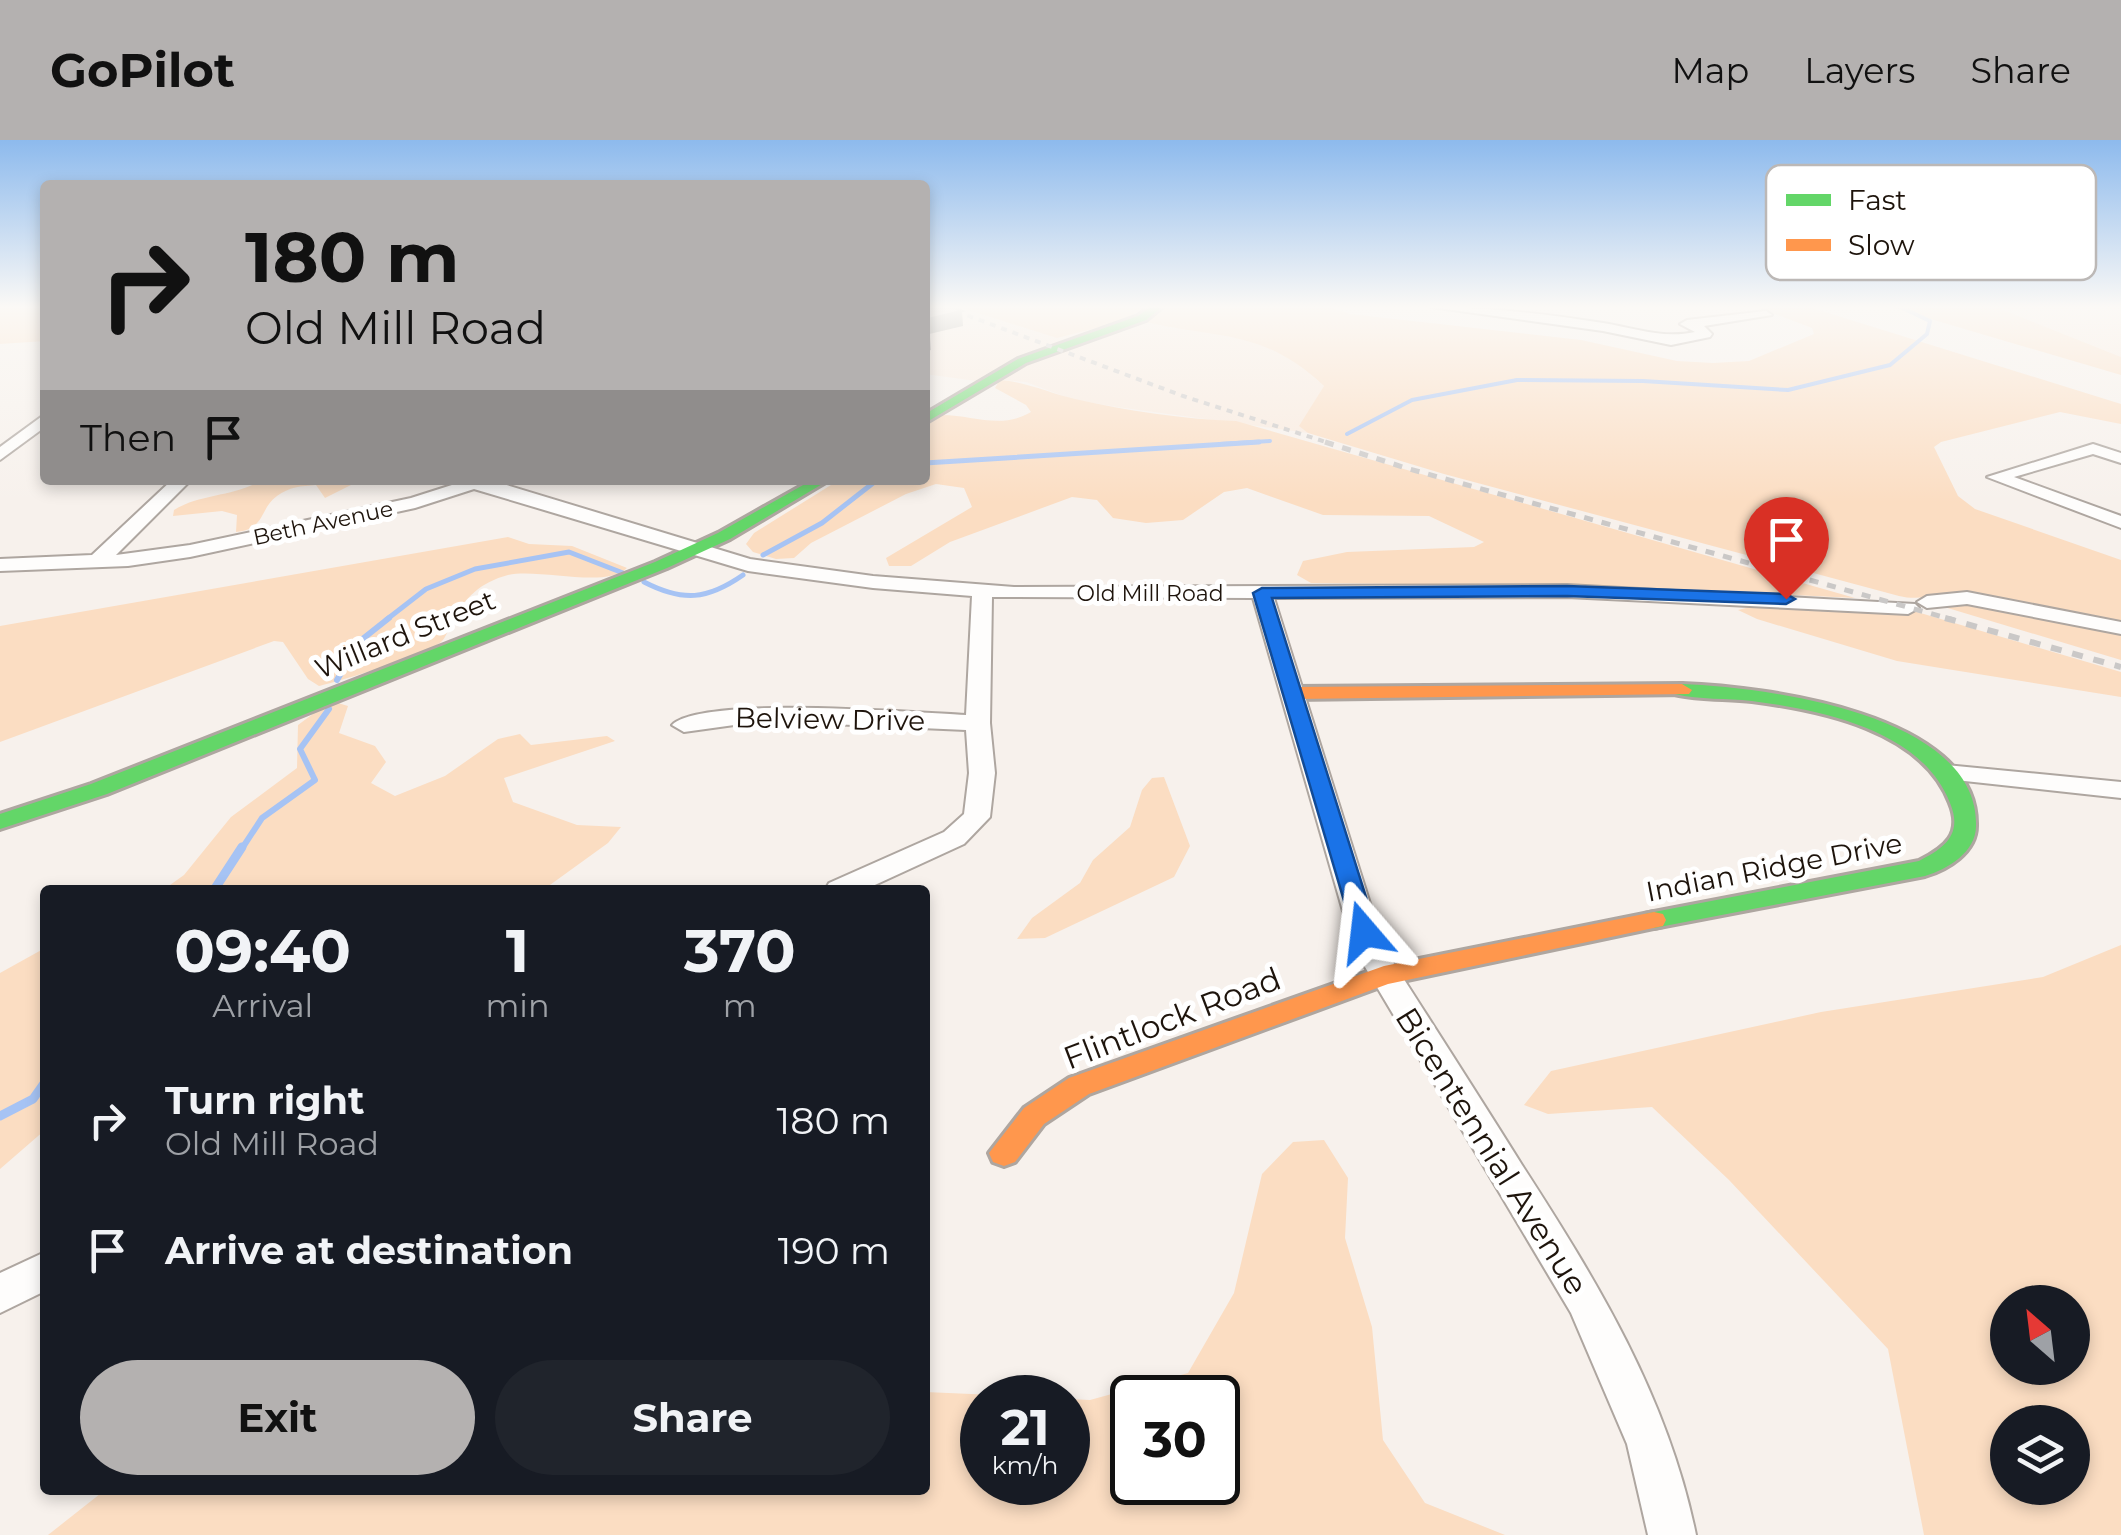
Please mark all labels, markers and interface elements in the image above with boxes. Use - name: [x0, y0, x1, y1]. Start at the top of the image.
- text: GoPilot: [50, 41, 235, 99]
- text: Map: [1671, 49, 1749, 92]
- text: Layers: [1804, 49, 1915, 92]
- text: Share: [1970, 49, 2071, 92]
- legend: [1766, 165, 2096, 280]
- text: Fast: [1848, 183, 1907, 217]
- text: 180 m: [245, 214, 459, 300]
- icon: right: [80, 220, 210, 350]
- text: Slow: [1848, 228, 1915, 262]
- text: Old Mill Road: [245, 300, 546, 355]
- icon: arrive: [196, 410, 251, 465]
- text: Then: [80, 414, 176, 461]
- street label: Beth Avenue: [251, 495, 395, 551]
- pin: [1744, 497, 1829, 600]
- icon: arrive: [1759, 512, 1814, 567]
- street label: Old Mill Road: [1076, 580, 1224, 607]
- street label: Willard Street: [310, 582, 500, 686]
- street label: Belview Drive: [735, 700, 925, 738]
- street label: Indian Ridge Drive: [1643, 825, 1905, 909]
- position arrow: [1312, 880, 1416, 984]
- text: 09:40: [174, 914, 351, 987]
- text: 1: [506, 914, 529, 987]
- text: 370: [684, 914, 796, 987]
- street label: Flintlock Road: [1058, 959, 1286, 1077]
- text: Arrival: [212, 986, 313, 1025]
- text: min: [485, 986, 550, 1025]
- text: m: [723, 986, 757, 1025]
- street label: Bicentennial Avenue: [1388, 1000, 1596, 1302]
- text: Turn right: [165, 1077, 364, 1124]
- icon: right: [80, 1093, 135, 1148]
- text: 180 m: [777, 1097, 890, 1144]
- text: Old Mill Road: [165, 1124, 379, 1163]
- icon: arrive: [80, 1223, 135, 1278]
- text: Arrive at destination: [165, 1227, 573, 1274]
- text: 190 m: [778, 1227, 890, 1274]
- north arrow: [1990, 1285, 2090, 1385]
- map controls: [1990, 1285, 2090, 1505]
- button: Exit: [80, 1360, 475, 1475]
- button: Share: [495, 1360, 890, 1475]
- speed limit sign: 30: [1110, 1375, 1240, 1505]
- text: 21: [1000, 1397, 1050, 1458]
- button: layers: [1990, 1405, 2090, 1505]
- text: km/h: [992, 1450, 1058, 1480]

